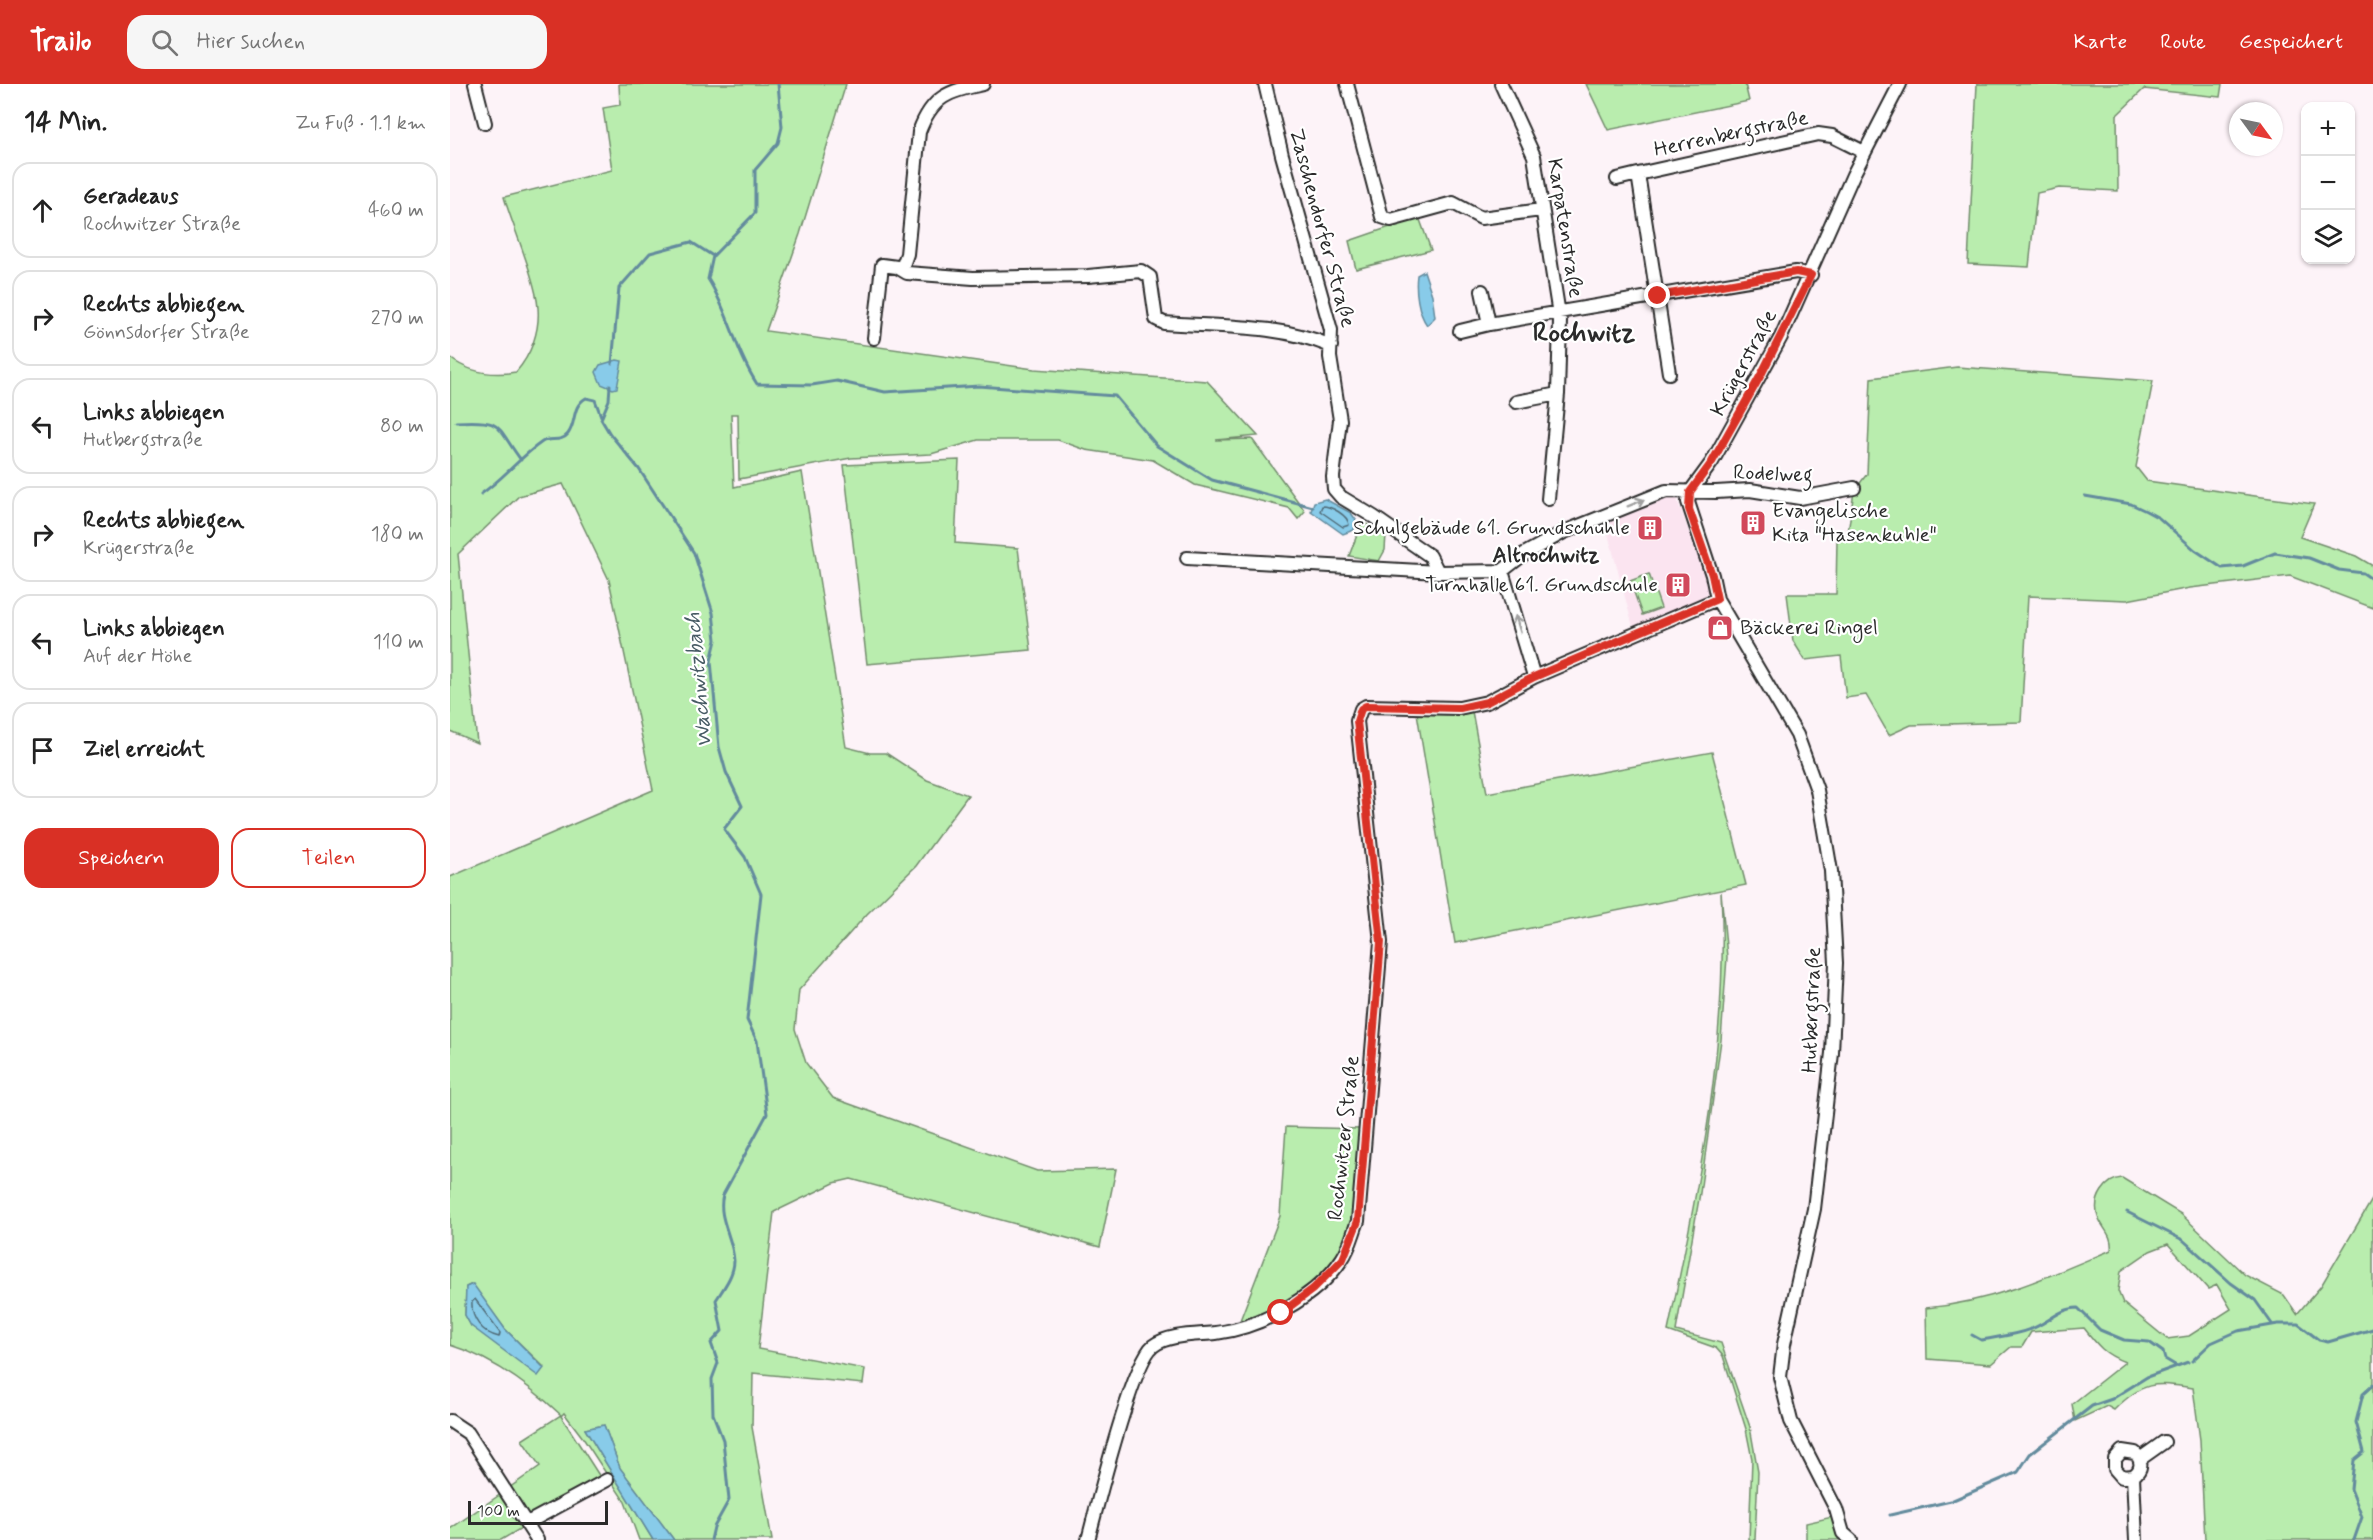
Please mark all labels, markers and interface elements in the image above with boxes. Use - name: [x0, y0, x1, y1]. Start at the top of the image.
- search box: [127, 15, 547, 69]
- text: Trailo: [30, 24, 91, 61]
- icon: search: [148, 26, 181, 59]
- text: Hier suchen: [196, 28, 305, 56]
- text: Karte: [2074, 28, 2127, 56]
- text: Route: [2160, 28, 2206, 56]
- text: Gespeichert: [2239, 28, 2343, 56]
- north arrow: [2229, 102, 2283, 156]
- map controls: [2301, 102, 2355, 264]
- button: +: [2301, 102, 2355, 156]
- street label: Herrenbergstraße: [1651, 104, 1811, 166]
- text: 14 Min.: [24, 106, 107, 140]
- text: Zu Fuß · 1.1 km: [295, 110, 426, 137]
- street label: Zaschendorfer Straße: [1282, 125, 1362, 331]
- street label: Karpatenstraße: [1540, 156, 1590, 300]
- button: −: [2301, 156, 2355, 210]
- text: Geradeaus: [83, 183, 178, 211]
- icon: ahead: [26, 194, 59, 227]
- text: 460 m: [368, 197, 424, 224]
- button: layers: [2301, 210, 2355, 264]
- text: Rochwitzer Straße: [83, 211, 241, 238]
- route end: [1644, 282, 1670, 308]
- text: Rechts abbiegen: [83, 291, 244, 319]
- icon: right: [26, 302, 59, 335]
- text: 270 m: [371, 305, 424, 332]
- street label: Krügerstraße: [1704, 305, 1784, 421]
- district label: Rochwitz: [1533, 316, 1635, 351]
- text: Gönnsdorfer Straße: [83, 319, 250, 346]
- text: Links abbiegen: [83, 399, 225, 427]
- icon: left: [26, 410, 59, 443]
- text: 80 m: [380, 413, 424, 440]
- text: Hutbergstraße: [83, 427, 203, 454]
- street label: Rodelweg: [1733, 459, 1813, 491]
- one-way arrow: [1626, 497, 1645, 508]
- place label: Evangelische Kita "Hasenkuhle": [1772, 497, 1937, 549]
- text: Rechts abbiegen: [83, 507, 244, 535]
- building icon: Evangelische Kita "Hasenkuhle": [1738, 508, 1768, 538]
- building icon: Schulgebäude 61. Grundschuhle: [1635, 513, 1665, 543]
- place label: Schulgebäude 61. Grundschuhle: [1353, 514, 1630, 544]
- icon: right: [26, 518, 59, 551]
- text: 180 m: [371, 521, 424, 548]
- text: Krügerstraße: [83, 535, 195, 562]
- district label: Altrochwitz: [1493, 542, 1599, 570]
- building icon: Turnhalle 61. Grundschule: [1663, 570, 1693, 600]
- place label: Turnhalle 61. Grundschule: [1425, 571, 1658, 599]
- water label: Wachwitzbach: [679, 611, 719, 749]
- shop icon: Bäckerei Ringel: [1705, 613, 1735, 643]
- place label: Bäckerei Ringel: [1740, 614, 1878, 643]
- text: Links abbiegen: [83, 615, 225, 643]
- one-way arrow: [1512, 615, 1523, 634]
- icon: left: [26, 626, 59, 659]
- text: 110 m: [373, 629, 424, 656]
- text: Auf der Höhe: [83, 643, 192, 670]
- icon: arrive: [26, 734, 59, 767]
- text: Ziel erreicht: [83, 736, 205, 764]
- button: Speichern: [24, 828, 219, 888]
- button: Teilen: [231, 828, 426, 888]
- street label: Hutbergstraße: [1796, 947, 1830, 1073]
- street label: Rochwitzer Straße: [1321, 1054, 1367, 1222]
- route start: [1267, 1299, 1293, 1325]
- scale bar: [468, 1498, 608, 1526]
- text: 100 m: [477, 1501, 520, 1522]

